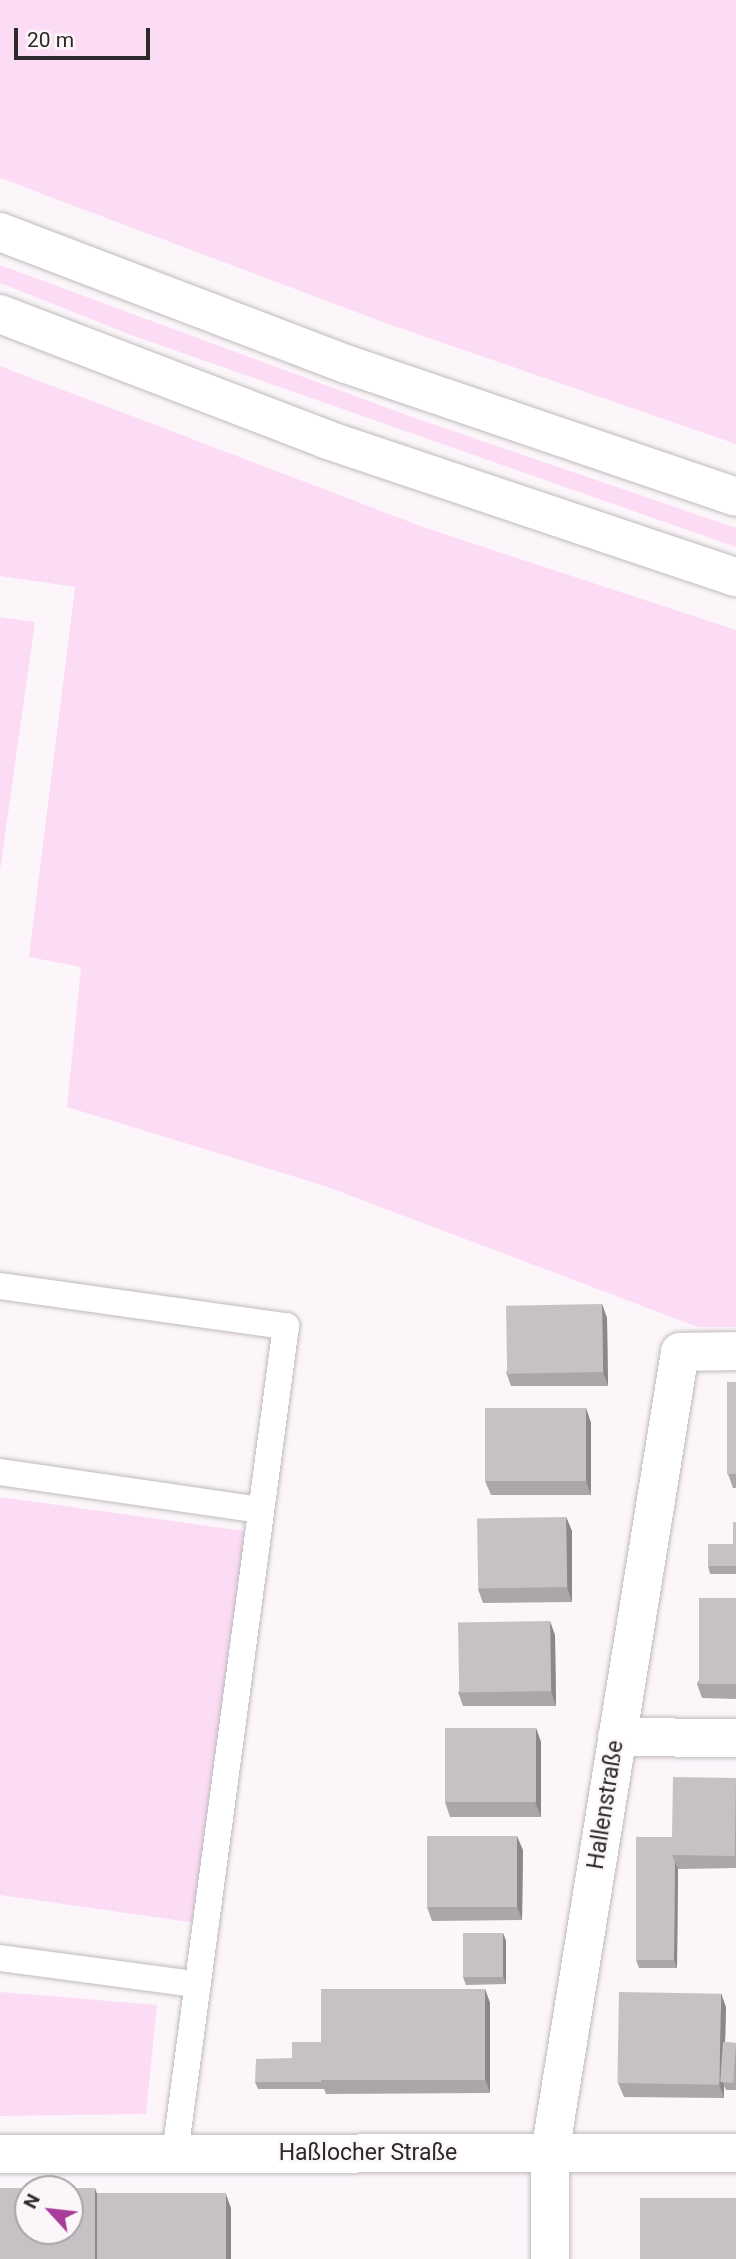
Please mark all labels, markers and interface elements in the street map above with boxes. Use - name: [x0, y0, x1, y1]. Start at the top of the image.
- scale bar: [18, 14, 154, 58]
- text: 20 m: [27, 28, 74, 52]
- street label: Hallenstraße: [582, 1739, 630, 1871]
- street label: Haßlocher Straße: [279, 2139, 457, 2167]
- north arrow: [14, 2175, 84, 2245]
- text: N: [18, 2190, 45, 2212]

